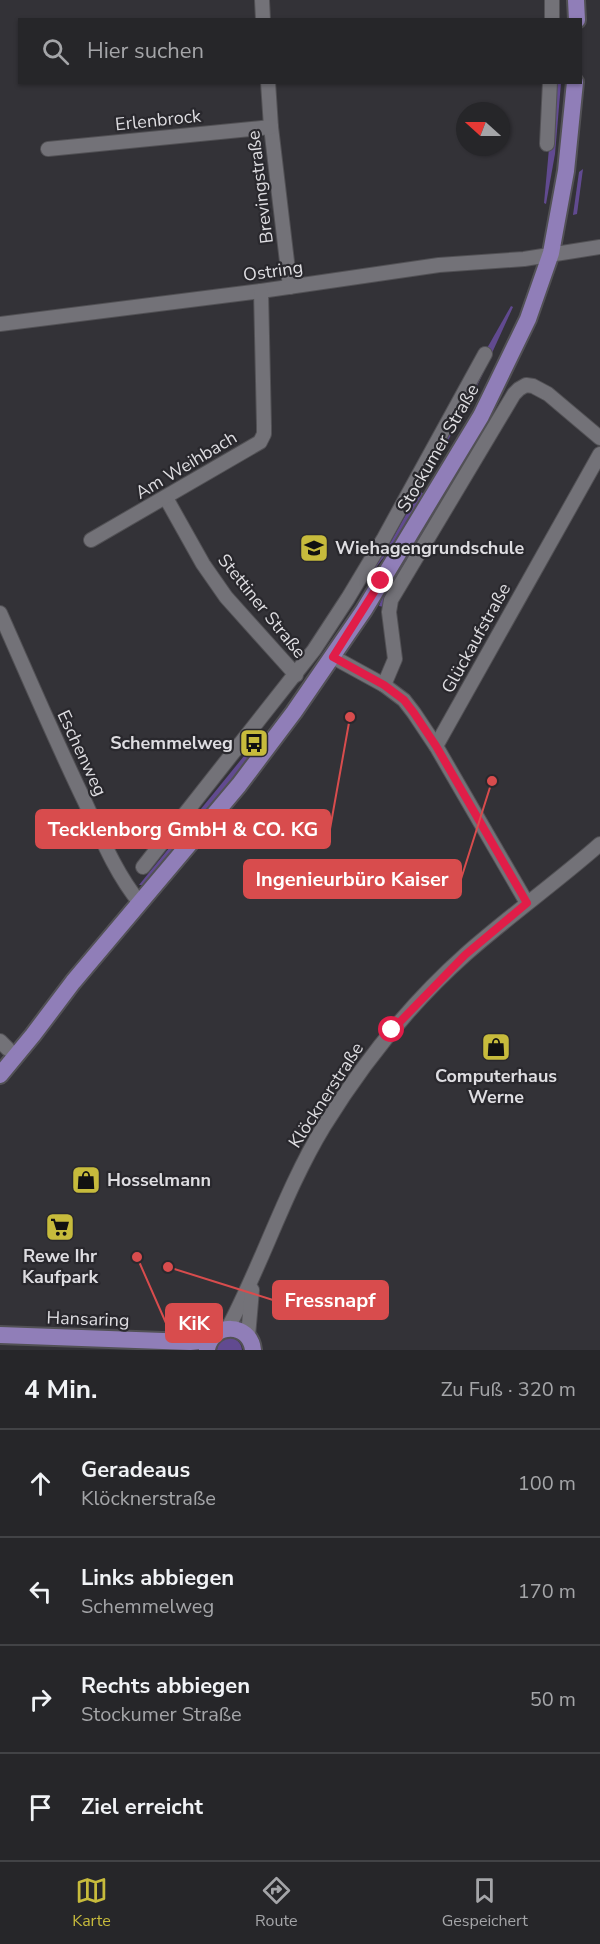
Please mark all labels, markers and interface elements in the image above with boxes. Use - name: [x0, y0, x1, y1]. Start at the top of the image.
- search box: [18, 18, 582, 84]
- icon: search: [39, 35, 72, 68]
- text: Hier suchen: [87, 36, 204, 66]
- north arrow: [456, 102, 510, 156]
- street label: Erlenbrock: [114, 103, 203, 136]
- street label: Brevingstraße: [241, 129, 279, 245]
- street label: Ostring: [242, 255, 304, 287]
- street label: Stockumer Straße: [391, 379, 485, 517]
- street label: Am Weihbach: [131, 425, 241, 505]
- school or university icon: Wiehagengrundschule: [298, 532, 330, 564]
- place label: Wiehagengrundschule: [335, 536, 524, 560]
- street label: Stettiner Straße: [212, 549, 312, 663]
- route end: [367, 567, 393, 593]
- street label: Glückaufstraße: [436, 579, 516, 697]
- street label: Eschenweg: [52, 706, 112, 800]
- bus stop icon: Schemmelweg: [238, 727, 270, 759]
- place label: Schemmelweg: [110, 731, 233, 755]
- callout: Tecklenborg GmbH & CO. KG: [36, 810, 330, 848]
- text: Tecklenborg GmbH & CO. KG: [48, 816, 318, 843]
- callout: Ingenieurbüro Kaiser: [244, 860, 461, 898]
- text: Ingenieurbüro Kaiser: [255, 866, 449, 893]
- route start: [378, 1016, 404, 1042]
- shop icon: Computerhaus Werne: [480, 1031, 512, 1063]
- street label: Klöcknerstraße: [283, 1038, 369, 1152]
- place label: Computerhaus Werne: [435, 1064, 557, 1109]
- shop icon: Hosselmann: [70, 1164, 102, 1196]
- place label: Hosselmann: [107, 1168, 211, 1192]
- supermarket icon: Rewe Ihr Kaufpark: [44, 1211, 76, 1243]
- place label: Rewe Ihr Kaufpark: [22, 1244, 98, 1289]
- callout: Fressnapf: [273, 1281, 388, 1319]
- text: Fressnapf: [285, 1287, 376, 1314]
- callout: KiK: [166, 1304, 222, 1342]
- street label: Hansaring: [46, 1306, 130, 1332]
- text: KiK: [178, 1310, 211, 1337]
- text: 4 Min.: [24, 1372, 97, 1407]
- text: Zu Fuß · 320 m: [441, 1376, 576, 1403]
- text: Geradeaus: [81, 1455, 190, 1485]
- icon: ahead: [24, 1467, 57, 1500]
- text: 100 m: [518, 1470, 576, 1497]
- text: Klöcknerstraße: [81, 1485, 216, 1512]
- text: Links abbiegen: [81, 1563, 234, 1593]
- icon: left: [24, 1575, 57, 1608]
- text: 170 m: [518, 1578, 576, 1605]
- text: Schemmelweg: [81, 1593, 214, 1620]
- text: Rechts abbiegen: [81, 1671, 250, 1701]
- icon: right: [24, 1683, 57, 1716]
- text: 50 m: [530, 1686, 576, 1713]
- text: Stockumer Straße: [81, 1701, 242, 1728]
- icon: arrive: [24, 1791, 57, 1824]
- text: Ziel erreicht: [81, 1792, 203, 1822]
- tab: Karte: [72, 1874, 111, 1932]
- tab: Route: [255, 1874, 297, 1932]
- tab: Gespeichert: [442, 1874, 528, 1932]

